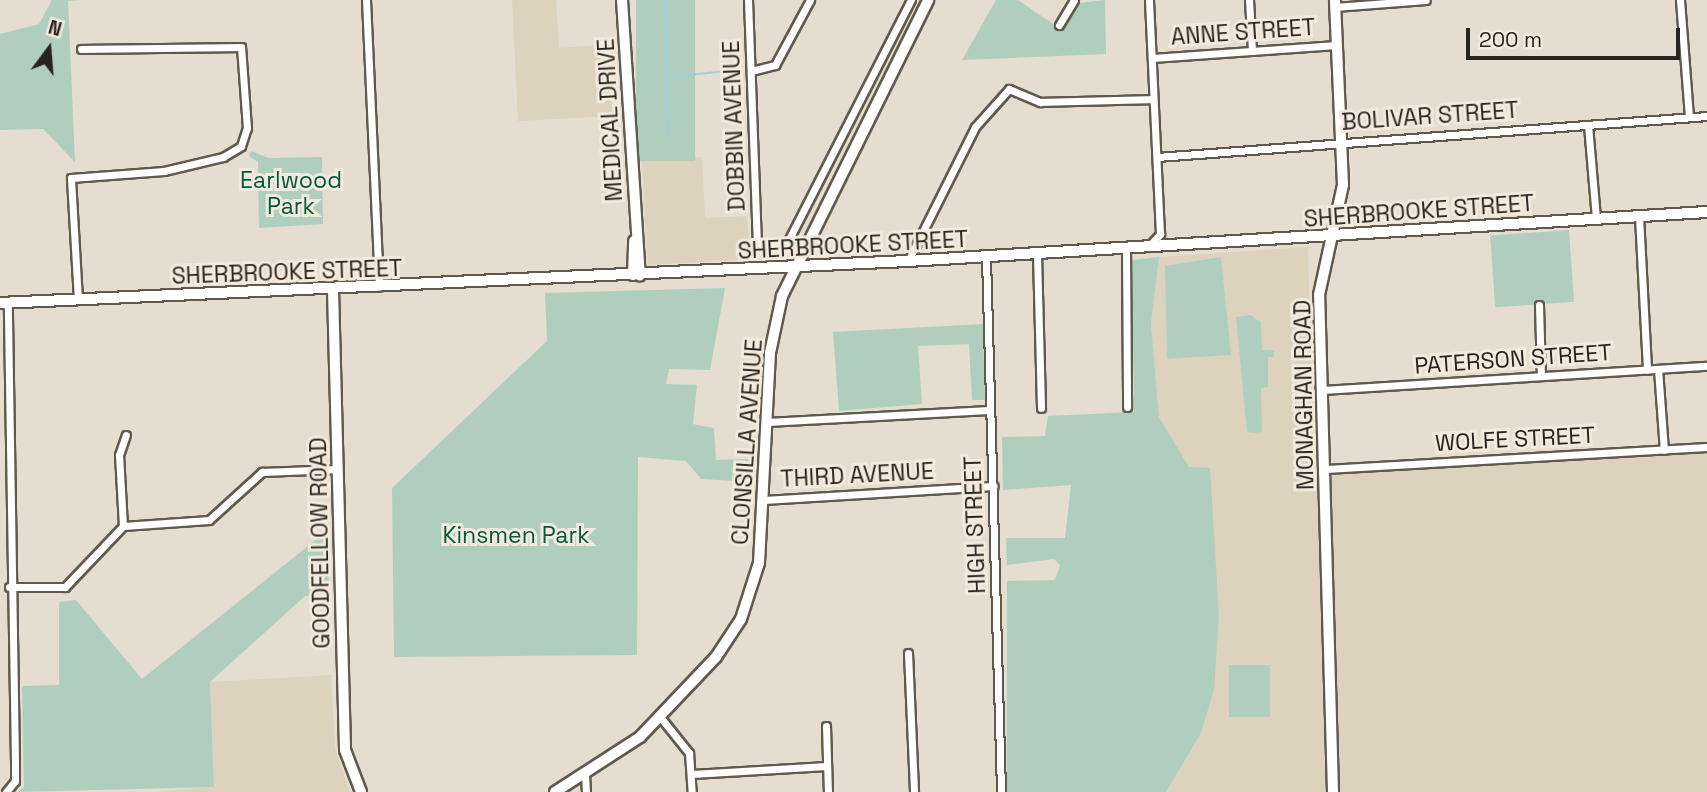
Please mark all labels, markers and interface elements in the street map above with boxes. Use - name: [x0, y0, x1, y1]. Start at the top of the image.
- street label: ANNE STREET: [1170, 13, 1316, 51]
- north arrow: [14, 14, 84, 84]
- scale bar: [1469, 14, 1682, 58]
- text: N: [45, 15, 64, 42]
- text: 200 m: [1479, 26, 1542, 53]
- street label: MEDICAL DRIVE: [592, 37, 628, 203]
- street label: DOBBIN AVENUE: [717, 40, 751, 212]
- street label: BOLIVAR STREET: [1340, 96, 1520, 136]
- park label: Earlwood Park: [240, 166, 342, 220]
- street label: SHERBROOKE STREET: [1303, 189, 1535, 233]
- street label: SHERBROOKE STREET: [737, 225, 969, 265]
- street label: SHERBROOKE STREET: [171, 254, 403, 290]
- street label: MONAGHAN ROAD: [1289, 300, 1319, 490]
- street label: CLONSILLA AVENUE: [726, 338, 768, 546]
- street label: PATERSON STREET: [1413, 338, 1613, 380]
- street label: WOLFE STREET: [1434, 421, 1596, 457]
- street label: GOODFELLOW ROAD: [304, 437, 336, 649]
- street label: HIGH STREET: [959, 456, 991, 594]
- street label: THIRD AVENUE: [779, 457, 935, 493]
- park label: Kinsmen Park: [442, 521, 590, 549]

